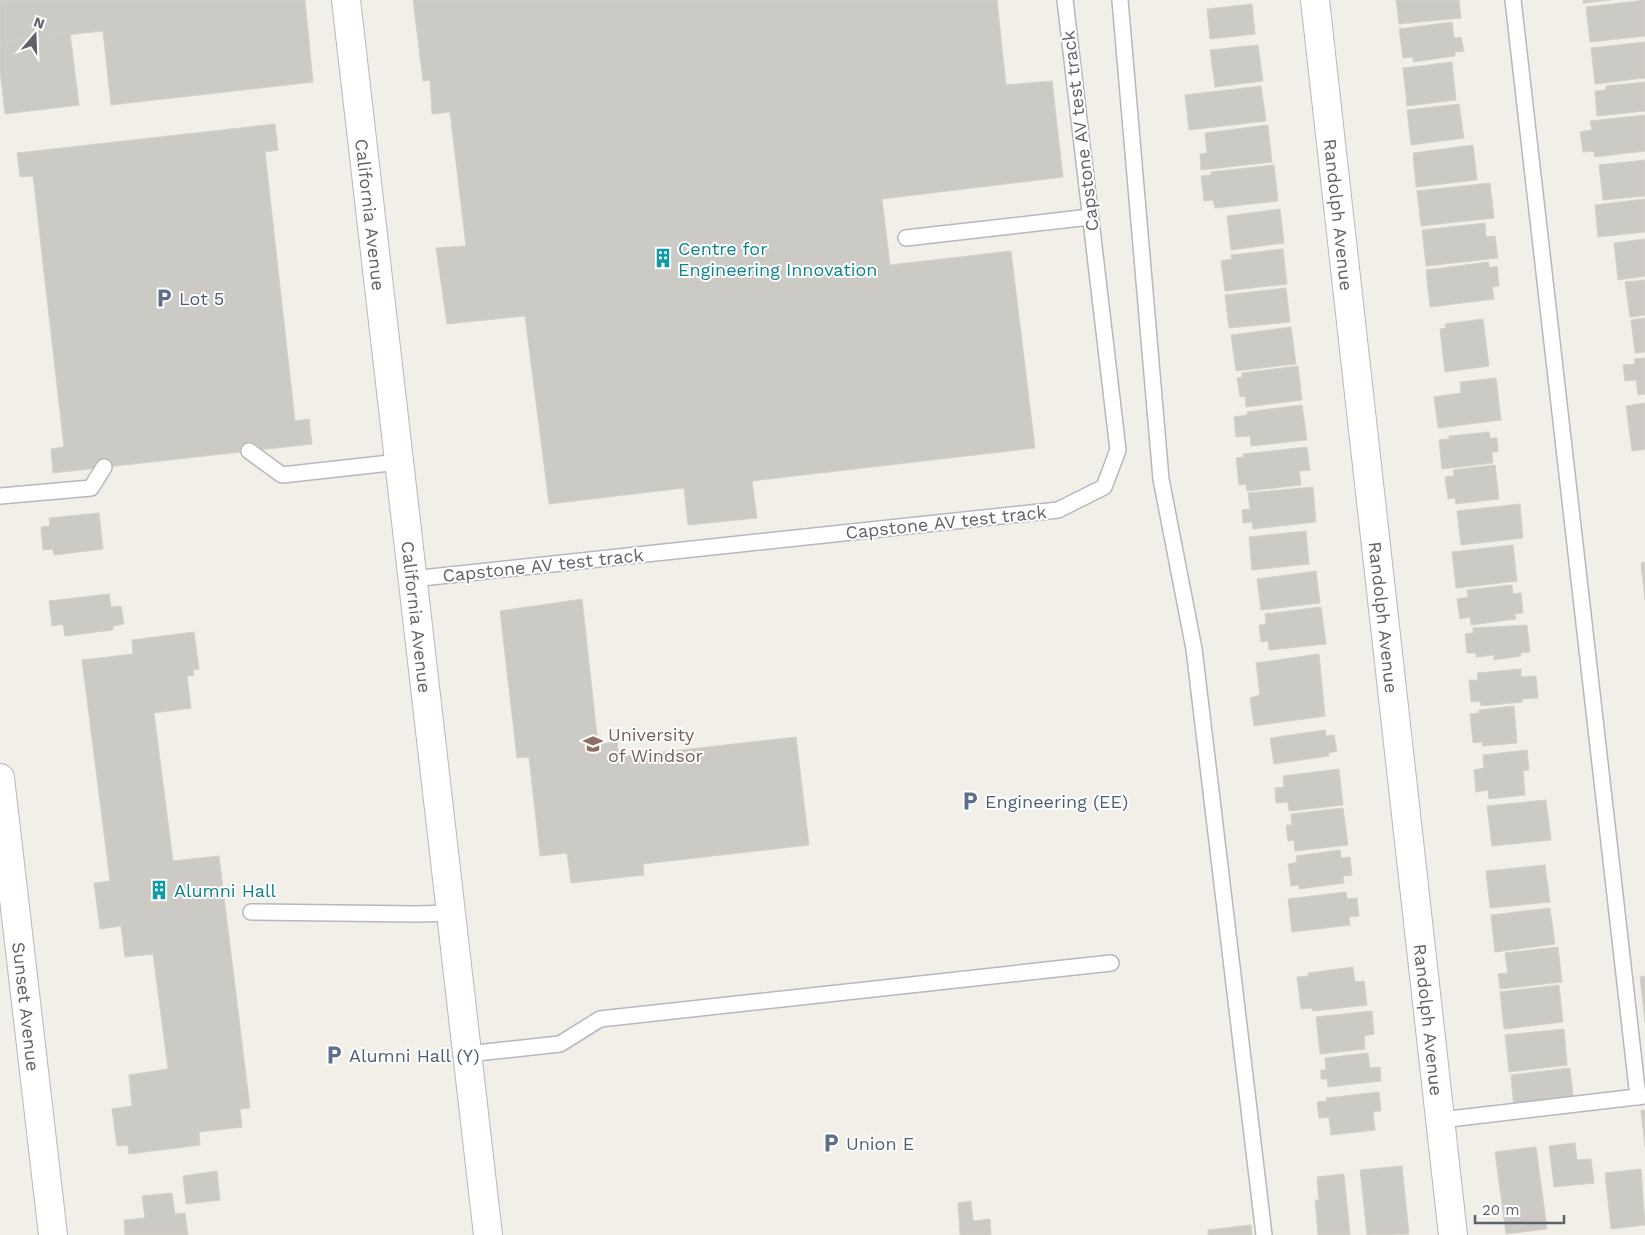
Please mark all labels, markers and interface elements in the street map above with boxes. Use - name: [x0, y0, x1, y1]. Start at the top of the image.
- north arrow: [10, 10, 60, 60]
- text: N: [32, 13, 47, 32]
- street label: Capstone AV test track: [1057, 29, 1103, 233]
- street label: California Avenue: [352, 138, 390, 292]
- street label: Randolph Avenue: [1320, 138, 1358, 292]
- place label: Centre for Engineering Innovation: [678, 238, 877, 280]
- building icon: Centre for Engineering Innovation: [652, 247, 674, 269]
- parking icon: Lot 5: [153, 287, 175, 309]
- place label: Lot 5: [179, 288, 224, 309]
- street label: Capstone AV test track: [844, 501, 1048, 543]
- street label: California Avenue: [398, 540, 436, 694]
- street label: Randolph Avenue: [1365, 540, 1403, 694]
- street label: Capstone AV test track: [441, 544, 645, 586]
- place label: University of Windsor: [608, 724, 703, 766]
- school or university icon: University of Windsor: [582, 733, 604, 755]
- parking icon: Engineering (EE): [959, 790, 981, 812]
- place label: Engineering (EE): [985, 791, 1128, 812]
- building icon: Alumni Hall: [148, 879, 170, 901]
- place label: Alumni Hall: [174, 880, 277, 901]
- street label: Sunset Avenue: [9, 941, 44, 1072]
- street label: Randolph Avenue: [1410, 943, 1448, 1097]
- parking icon: Alumni Hall (Y): [323, 1044, 345, 1066]
- place label: Alumni Hall (Y): [349, 1045, 479, 1066]
- parking icon: Union E: [820, 1132, 842, 1154]
- place label: Union E: [846, 1133, 914, 1154]
- scale bar: [1475, 1192, 1564, 1224]
- text: 20 m: [1482, 1201, 1520, 1219]

